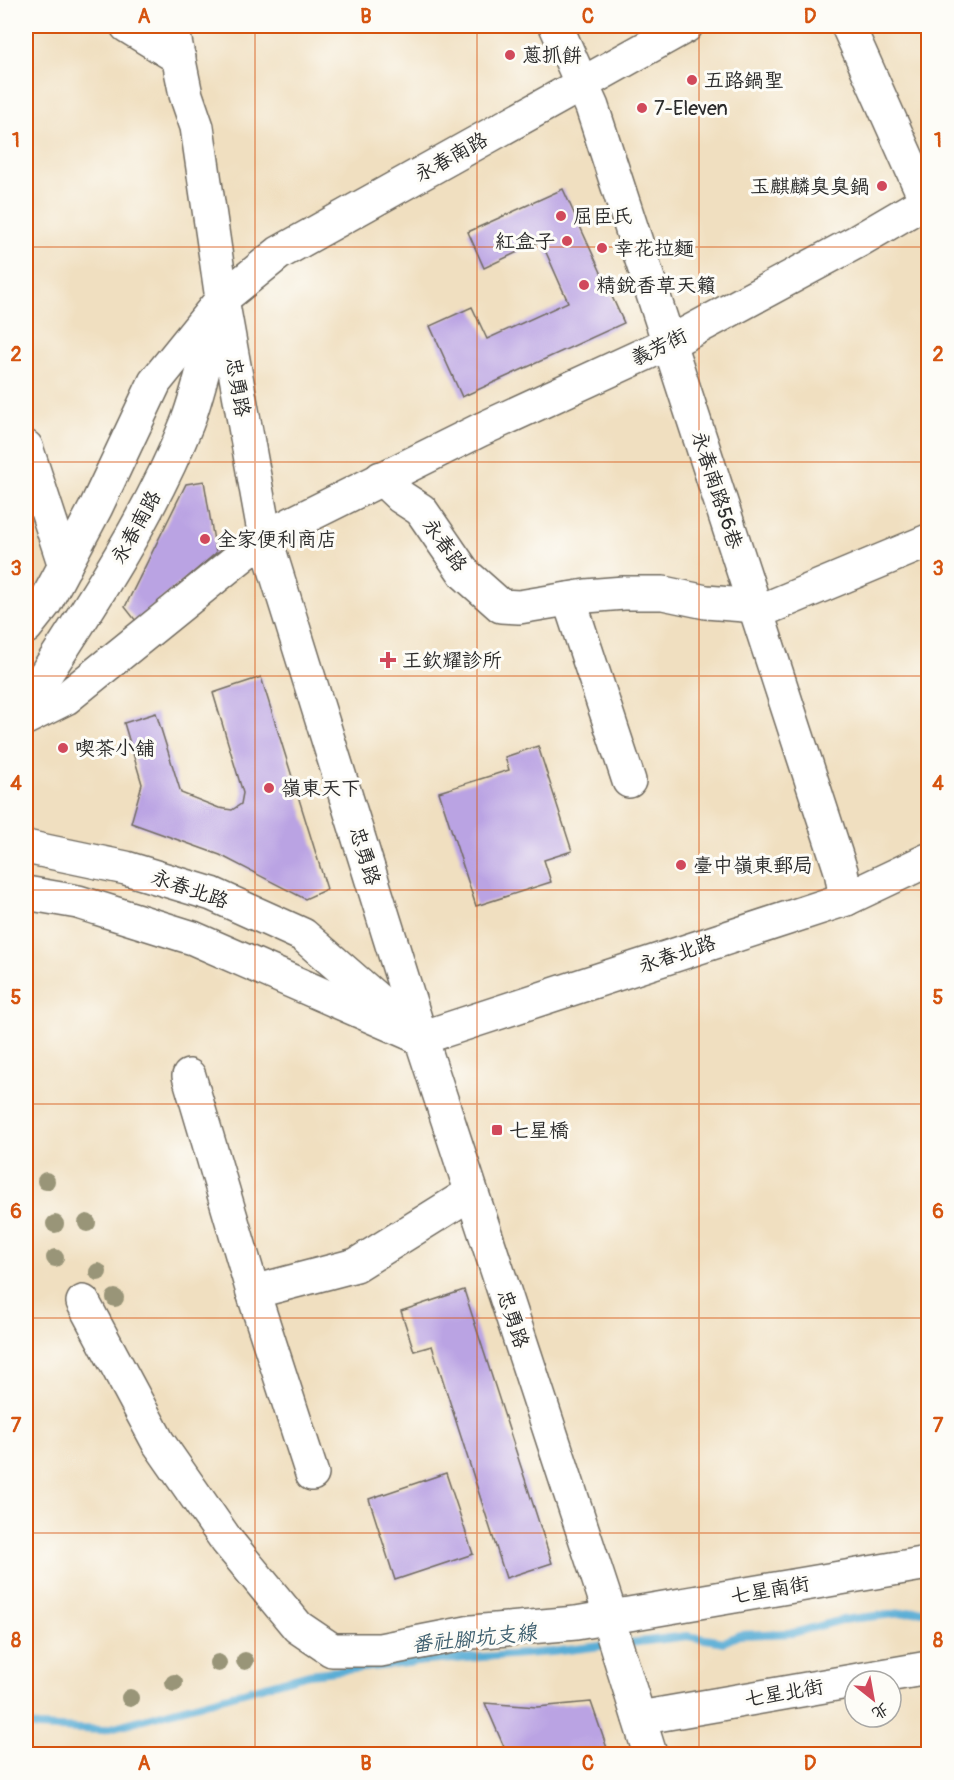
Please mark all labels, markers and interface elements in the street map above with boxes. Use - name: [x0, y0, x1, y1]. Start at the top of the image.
- text: A: [138, 4, 151, 29]
- text: B: [360, 4, 372, 29]
- text: C: [582, 4, 594, 29]
- text: D: [804, 4, 817, 29]
- place label: 蔥抓餅: [522, 43, 582, 68]
- marker: 蔥抓餅: [503, 48, 517, 62]
- place label: 五路鍋聖: [704, 68, 784, 93]
- marker: 五路鍋聖: [685, 73, 699, 87]
- place label: 7-Eleven: [654, 96, 728, 121]
- marker: 7-Eleven: [635, 101, 649, 115]
- street label: 永春南路: [410, 126, 493, 187]
- text: 1: [12, 128, 20, 153]
- text: 1: [934, 128, 942, 153]
- place label: 玉麒麟臭臭鍋: [750, 174, 870, 199]
- marker: 玉麒麟臭臭鍋: [875, 179, 889, 193]
- place label: 屈臣氏: [573, 204, 633, 229]
- marker: 屈臣氏: [554, 209, 568, 223]
- place label: 紅盒子: [495, 229, 555, 254]
- marker: 紅盒子: [560, 234, 574, 248]
- place label: 幸花拉麵: [614, 236, 694, 261]
- marker: 幸花拉麵: [595, 241, 609, 255]
- place label: 精銳香草天籟: [596, 273, 716, 298]
- marker: 精銳香草天籟: [577, 278, 591, 292]
- street label: 義芳街: [627, 323, 691, 371]
- text: 2: [10, 342, 22, 367]
- text: 2: [932, 342, 944, 367]
- street label: 忠勇路: [220, 355, 256, 420]
- street label: 永春南路56巷: [686, 428, 748, 553]
- street label: 永春南路: [106, 485, 167, 568]
- street label: 永春路: [417, 513, 473, 577]
- place label: 全家便利商店: [217, 527, 337, 552]
- marker: 全家便利商店: [198, 532, 212, 546]
- text: 3: [10, 556, 22, 581]
- text: 3: [932, 556, 944, 581]
- place label: 王欽耀診所: [402, 648, 502, 673]
- marker: 王欽耀診所: [379, 651, 397, 669]
- place label: 喫茶小舖: [75, 736, 155, 761]
- marker: 喫茶小舖: [56, 741, 70, 755]
- text: 4: [10, 771, 22, 796]
- text: 4: [932, 771, 944, 796]
- place label: 嶺東天下: [281, 776, 361, 801]
- marker: 嶺東天下: [262, 781, 276, 795]
- street label: 忠勇路: [344, 824, 386, 889]
- place label: 臺中嶺東郵局: [693, 853, 813, 878]
- marker: 臺中嶺東郵局: [674, 858, 688, 872]
- street label: 永春北路: [148, 864, 233, 914]
- street label: 永春北路: [635, 929, 720, 978]
- text: 5: [11, 985, 22, 1010]
- text: 5: [933, 985, 944, 1010]
- place label: 七星橋: [509, 1118, 569, 1143]
- marker: 七星橋: [490, 1123, 504, 1137]
- text: 6: [10, 1199, 22, 1224]
- text: 6: [932, 1199, 944, 1224]
- street label: 忠勇路: [492, 1287, 534, 1352]
- text: 7: [11, 1413, 22, 1438]
- text: 7: [933, 1413, 944, 1438]
- street label: 七星南街: [728, 1571, 812, 1609]
- water label: 番社腳坑支線: [410, 1619, 539, 1659]
- text: 8: [11, 1628, 21, 1653]
- text: 8: [933, 1628, 943, 1653]
- north arrow: [843, 1669, 903, 1729]
- street label: 七星北街: [742, 1674, 826, 1712]
- text: 北: [868, 1698, 892, 1724]
- text: A: [138, 1751, 151, 1776]
- text: B: [360, 1751, 372, 1776]
- text: C: [582, 1751, 594, 1776]
- text: D: [804, 1751, 817, 1776]

